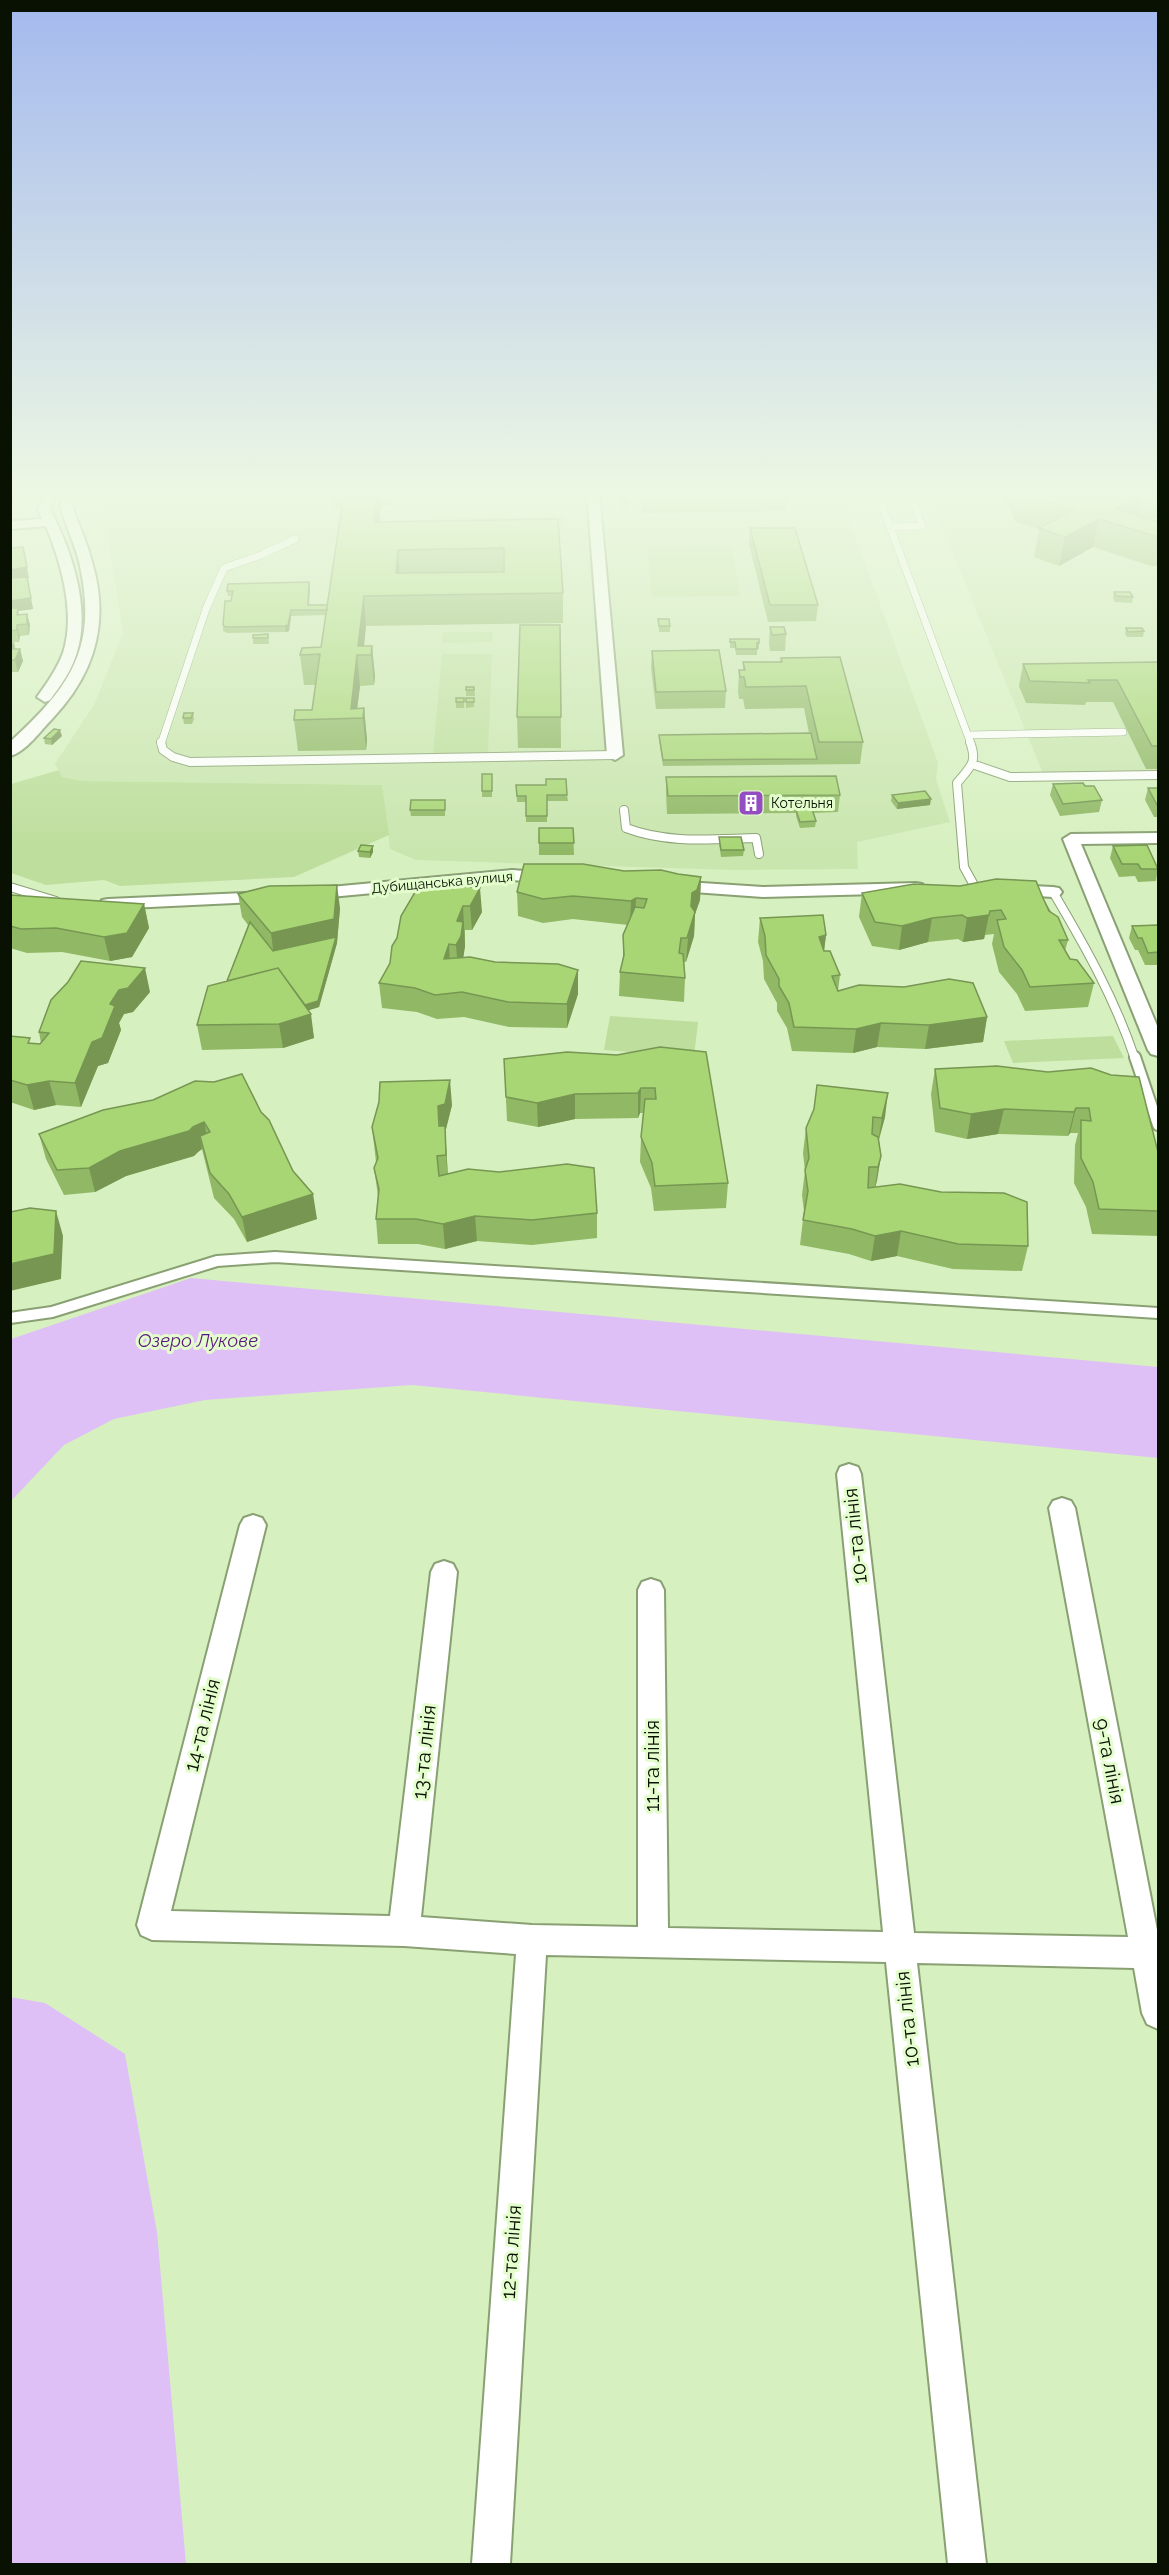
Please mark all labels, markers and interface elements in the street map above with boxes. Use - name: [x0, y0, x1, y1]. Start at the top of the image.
- building icon: Котельня: [736, 788, 766, 818]
- place label: Котельня: [771, 795, 833, 811]
- street label: Дубищанська вулиця: [371, 868, 513, 896]
- water label: Озеро Лукове: [138, 1330, 258, 1351]
- street label: 10-та лінія: [838, 1487, 872, 1585]
- street label: 14-та лінія: [179, 1676, 225, 1774]
- street label: 13-та лінія: [407, 1704, 441, 1800]
- street label: 9-та лінія: [1090, 1716, 1130, 1806]
- street label: 11-та лінія: [640, 1720, 664, 1812]
- street label: 10-та лінія: [890, 1970, 924, 2068]
- street label: 12-та лінія: [496, 2204, 526, 2300]

